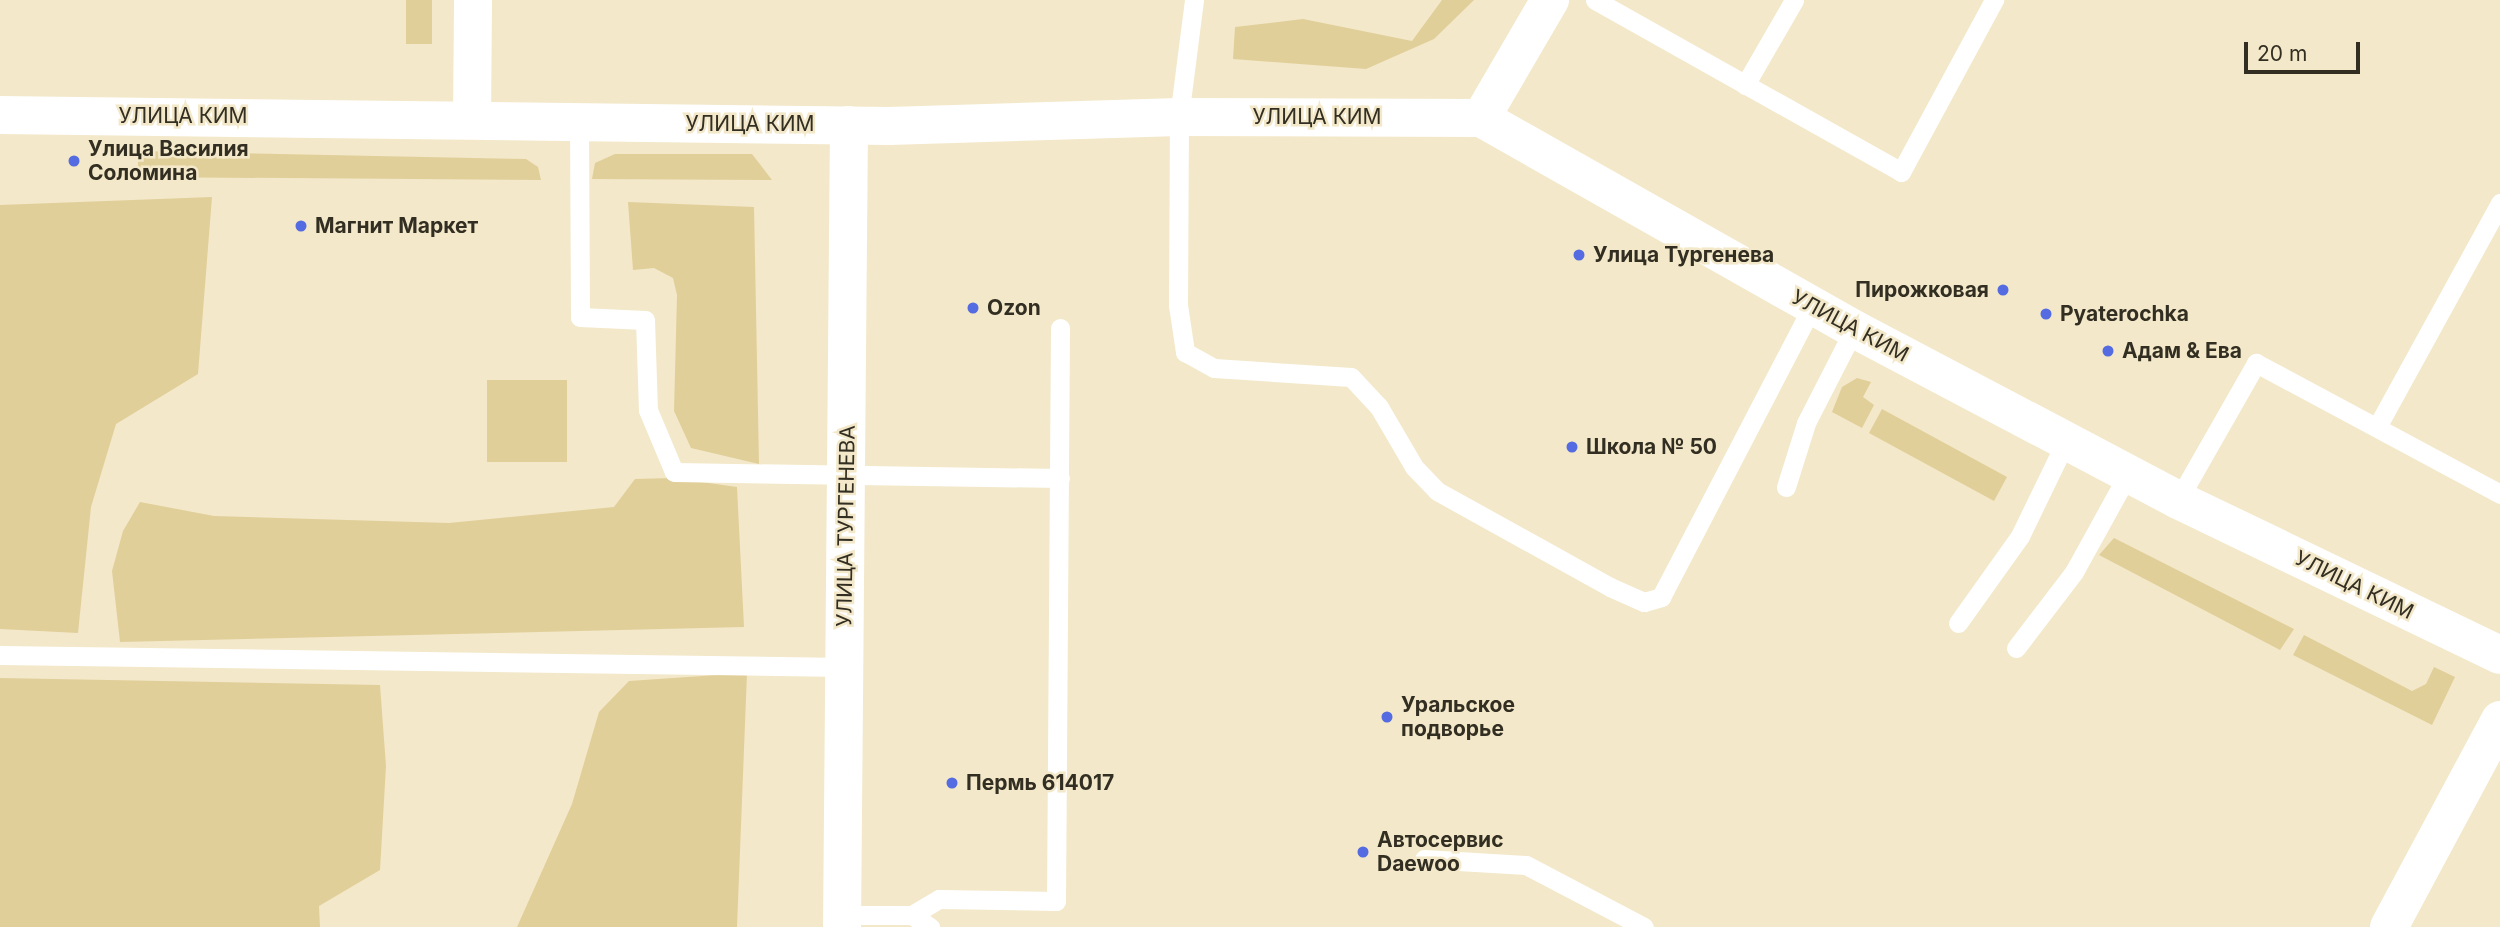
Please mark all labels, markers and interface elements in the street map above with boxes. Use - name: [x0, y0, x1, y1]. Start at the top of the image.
- scale bar: [2248, 28, 2364, 72]
- text: 20 m: [2257, 41, 2307, 66]
- street label: УЛИЦА КИМ: [118, 103, 248, 129]
- street label: УЛИЦА КИМ: [1252, 104, 1382, 130]
- street label: УЛИЦА КИМ: [685, 111, 815, 137]
- place label: Улица Василия Соломина: [88, 136, 249, 186]
- marker: Улица Василия Соломина: [66, 153, 82, 169]
- place label: Магнит Маркет: [315, 213, 478, 239]
- marker: Магнит Маркет: [293, 218, 309, 234]
- place label: Улица Тургенева: [1593, 242, 1774, 268]
- marker: Улица Тургенева: [1571, 247, 1587, 263]
- place label: Пирожковая: [1855, 277, 1989, 303]
- marker: Пирожковая: [1995, 282, 2011, 298]
- street label: УЛИЦА КИМ: [1787, 285, 1913, 367]
- place label: Ozon: [987, 295, 1041, 321]
- marker: Ozon: [965, 300, 981, 316]
- place label: Pyaterochka: [2060, 301, 2189, 327]
- marker: Pyaterochka: [2038, 306, 2054, 322]
- place label: Адам & Ева: [2122, 338, 2242, 364]
- marker: Адам & Ева: [2100, 343, 2116, 359]
- street label: УЛИЦА ТУРГЕНЕВА: [832, 425, 860, 627]
- place label: Школа № 50: [1586, 434, 1717, 460]
- marker: Школа № 50: [1564, 439, 1580, 455]
- street label: УЛИЦА КИМ: [2290, 545, 2418, 625]
- place label: Уральское подворье: [1401, 692, 1515, 742]
- marker: Уральское подворье: [1379, 709, 1395, 725]
- place label: Пермь 614017: [966, 770, 1114, 796]
- marker: Пермь 614017: [944, 775, 960, 791]
- place label: Автосервис Daewoo: [1377, 827, 1504, 877]
- marker: Автосервис Daewoo: [1355, 844, 1371, 860]

